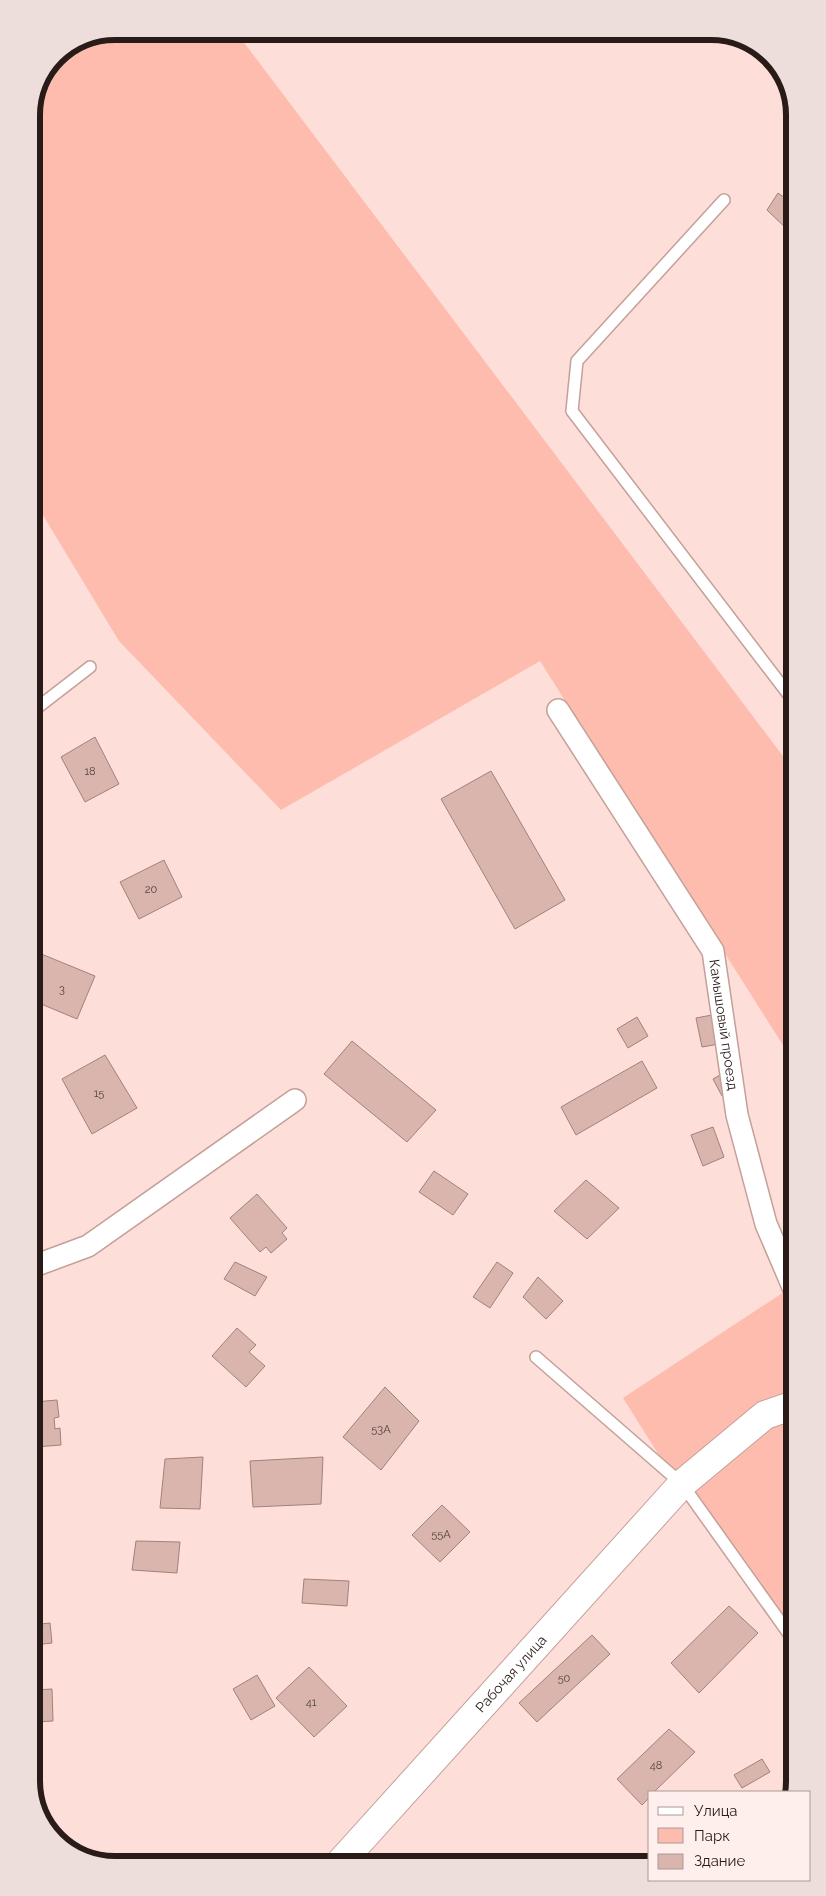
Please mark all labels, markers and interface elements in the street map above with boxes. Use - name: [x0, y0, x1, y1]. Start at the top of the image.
- house number: 18: [84, 765, 96, 778]
- house number: 20: [145, 883, 157, 896]
- street label: Камышовый проезд: [706, 958, 741, 1091]
- house number: 3: [59, 983, 65, 996]
- house number: 15: [94, 1087, 104, 1100]
- house number: 53А: [371, 1423, 391, 1436]
- house number: 55А: [431, 1528, 451, 1541]
- street label: Рабочая улица: [472, 1632, 550, 1715]
- house number: 50: [558, 1672, 571, 1685]
- house number: 41: [306, 1696, 317, 1709]
- house number: 48: [650, 1759, 662, 1772]
- legend: [648, 1791, 811, 1881]
- text: Улица: [694, 1802, 738, 1820]
- text: Парк: [694, 1827, 730, 1845]
- text: Здание: [694, 1852, 746, 1870]

